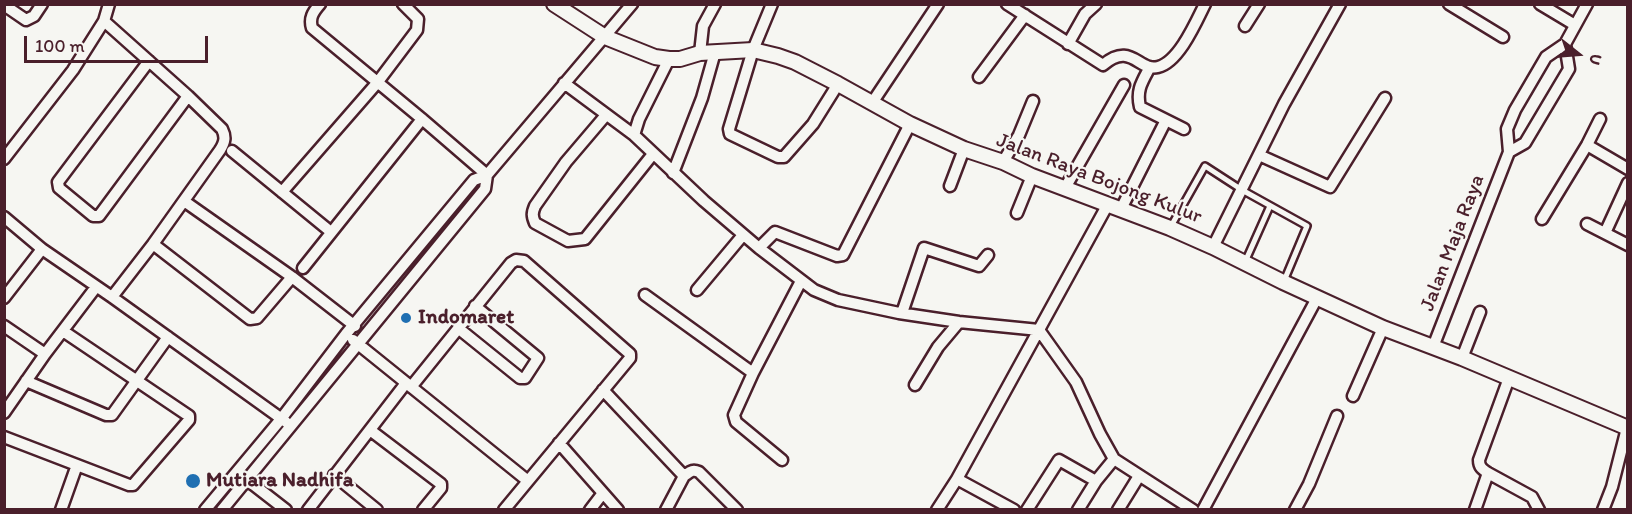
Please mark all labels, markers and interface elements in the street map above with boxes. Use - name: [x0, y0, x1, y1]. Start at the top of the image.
- scale bar: [27, 24, 212, 62]
- north arrow: [1548, 24, 1608, 84]
- text: 100 m: [35, 35, 85, 57]
- text: U: [1585, 52, 1606, 67]
- street label: Jalan Raya Bojong Kulur: [993, 128, 1205, 230]
- street label: Jalan Maja Raya: [1415, 171, 1491, 315]
- place label: Indomaret: [418, 305, 514, 331]
- marker: Indomaret: [399, 311, 413, 325]
- place label: Mutiara Nadhifa: [206, 468, 354, 494]
- marker: Mutiara Nadhifa: [184, 472, 202, 490]

